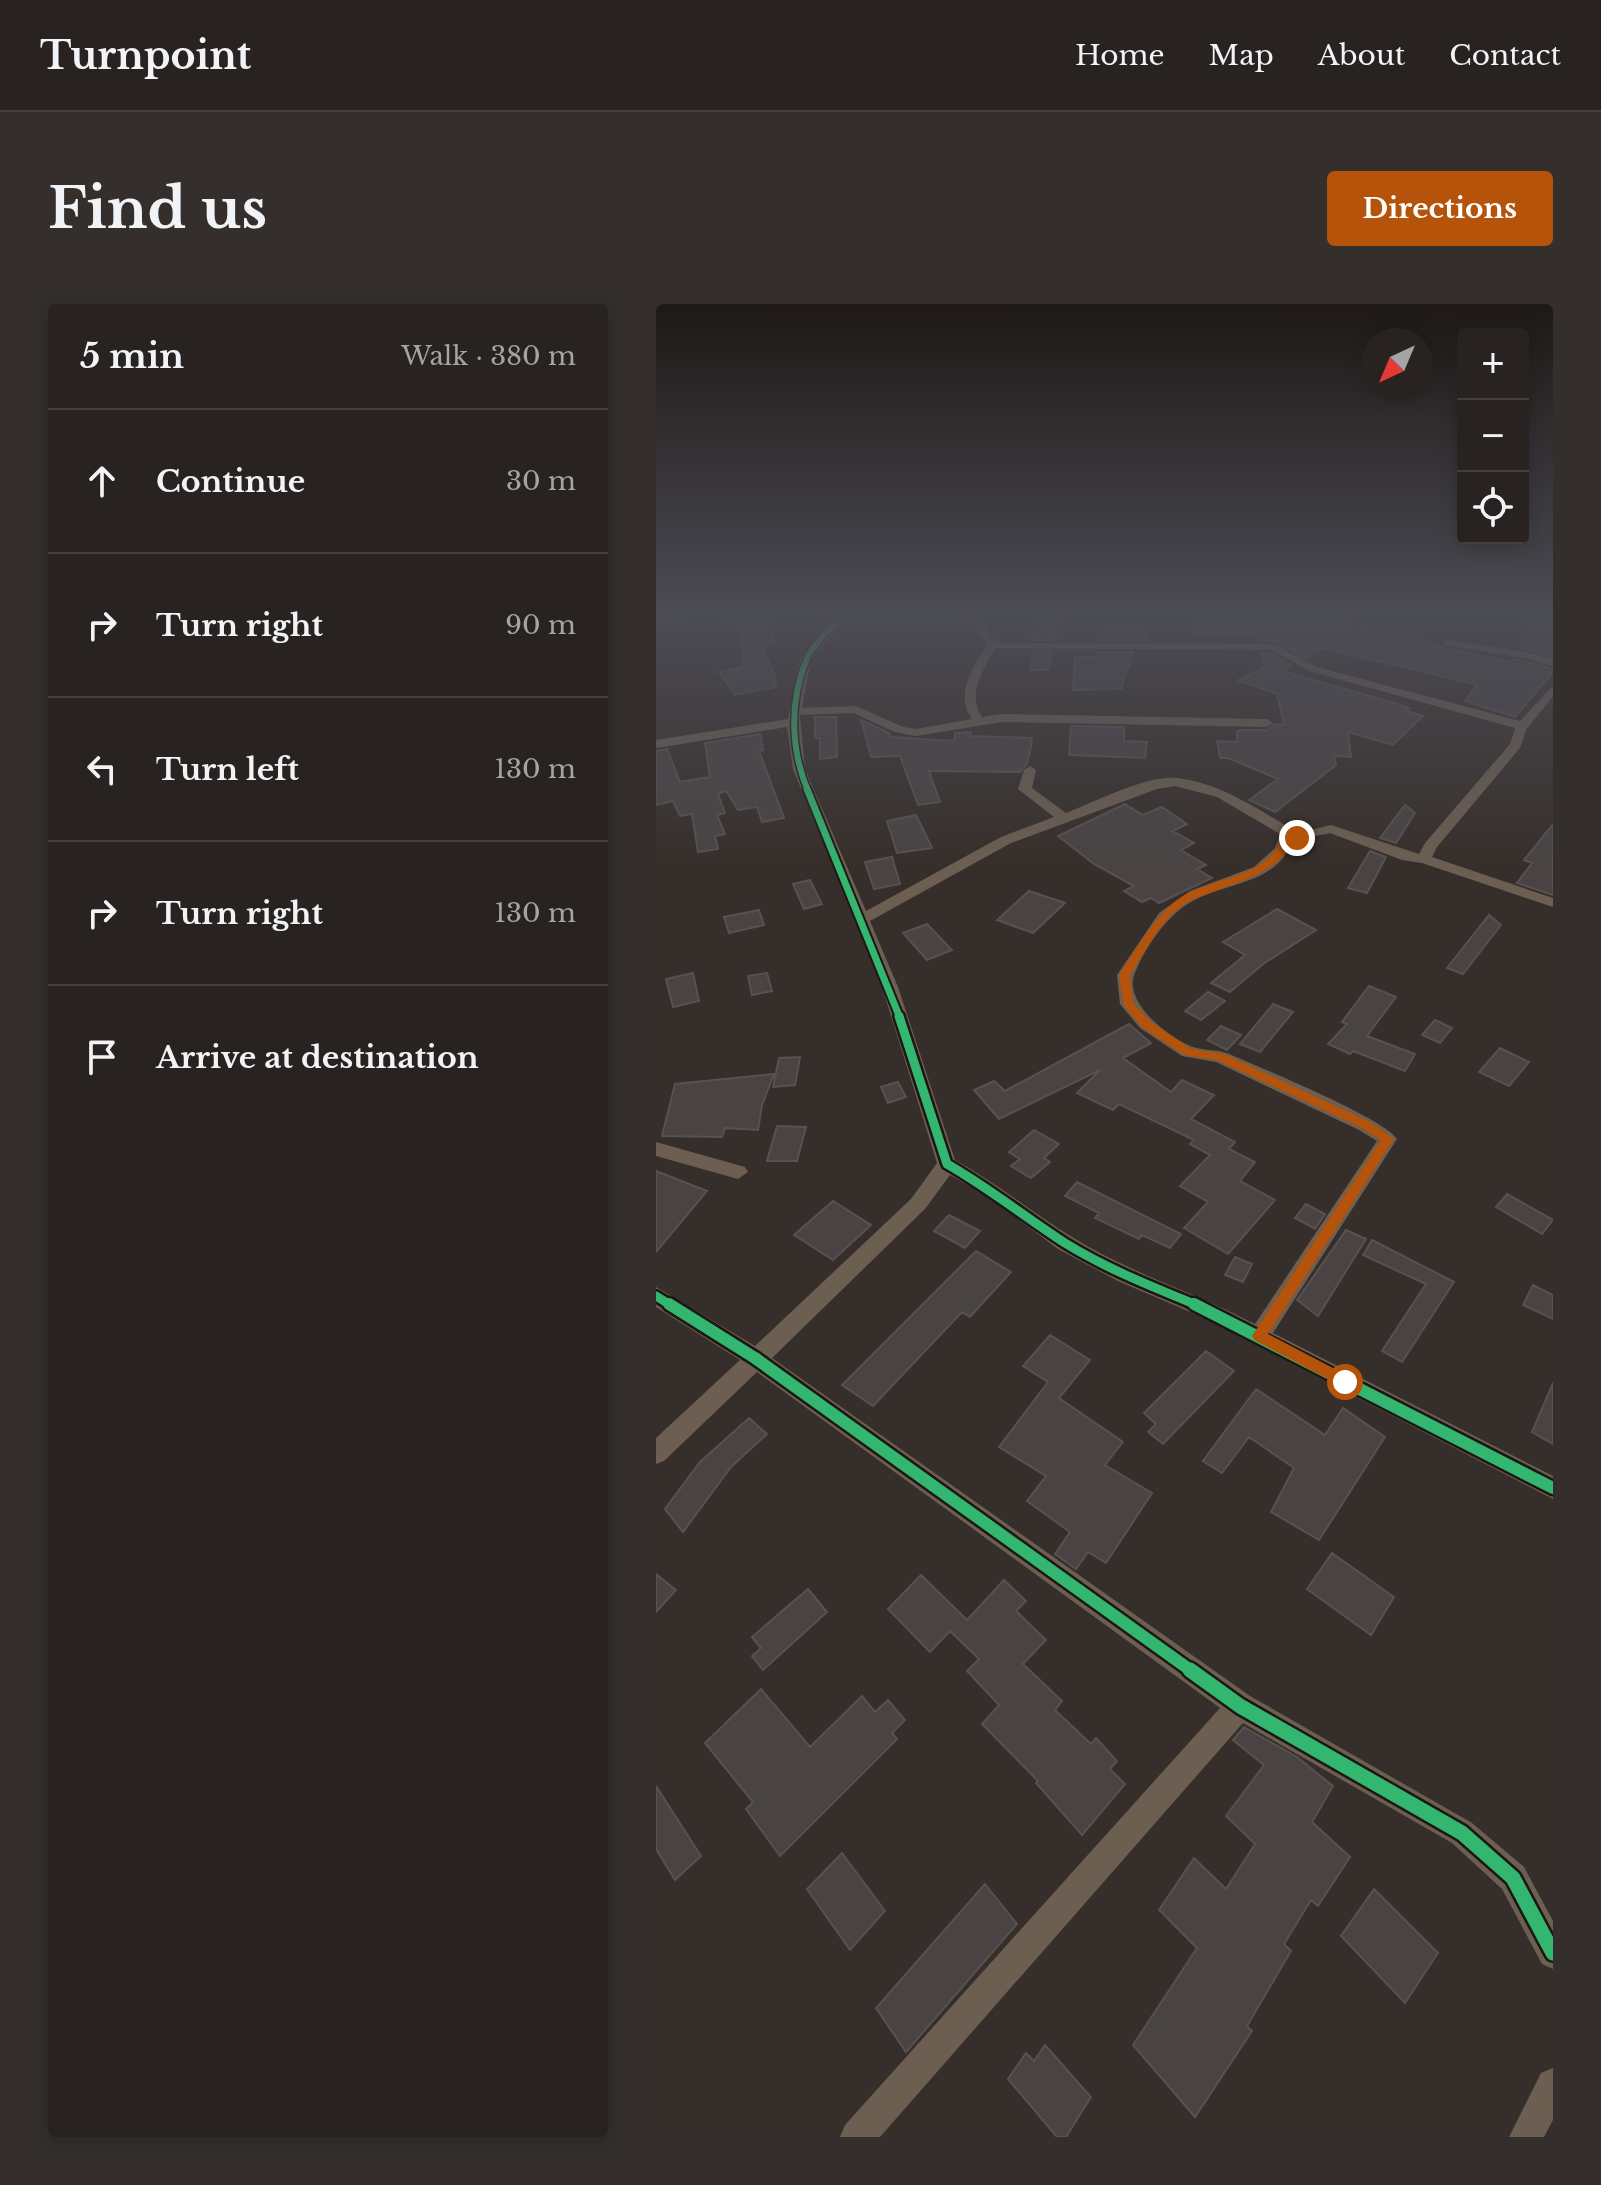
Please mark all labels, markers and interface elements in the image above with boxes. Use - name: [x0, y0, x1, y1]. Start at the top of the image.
- text: Turnpoint: [40, 32, 251, 79]
- text: Home: [1075, 38, 1165, 73]
- text: Map: [1209, 38, 1274, 73]
- text: About: [1318, 38, 1405, 73]
- text: Contact: [1449, 38, 1561, 73]
- button: Directions: [1327, 171, 1553, 246]
- text: Find us: [48, 174, 267, 243]
- north arrow: [1361, 328, 1433, 400]
- map controls: [1457, 328, 1529, 544]
- button: +: [1457, 328, 1529, 400]
- text: 5 min: [80, 335, 184, 377]
- text: Walk · 380 m: [401, 340, 576, 372]
- button: −: [1457, 400, 1529, 472]
- icon: ahead: [80, 459, 124, 503]
- text: Continue: [156, 463, 305, 500]
- text: 30 m: [506, 465, 576, 497]
- button: locate: [1457, 472, 1529, 544]
- icon: right: [80, 603, 124, 647]
- text: Turn right: [156, 607, 323, 644]
- text: 90 m: [505, 609, 576, 641]
- icon: left: [80, 747, 124, 791]
- text: Turn left: [156, 751, 299, 788]
- text: 130 m: [494, 753, 576, 785]
- route end: [1279, 820, 1315, 856]
- icon: right: [80, 891, 124, 935]
- text: Turn right: [156, 895, 323, 932]
- text: 130 m: [494, 897, 576, 929]
- icon: arrive: [80, 1035, 124, 1079]
- text: Arrive at destination: [156, 1039, 479, 1076]
- route start: [1327, 1364, 1363, 1400]

